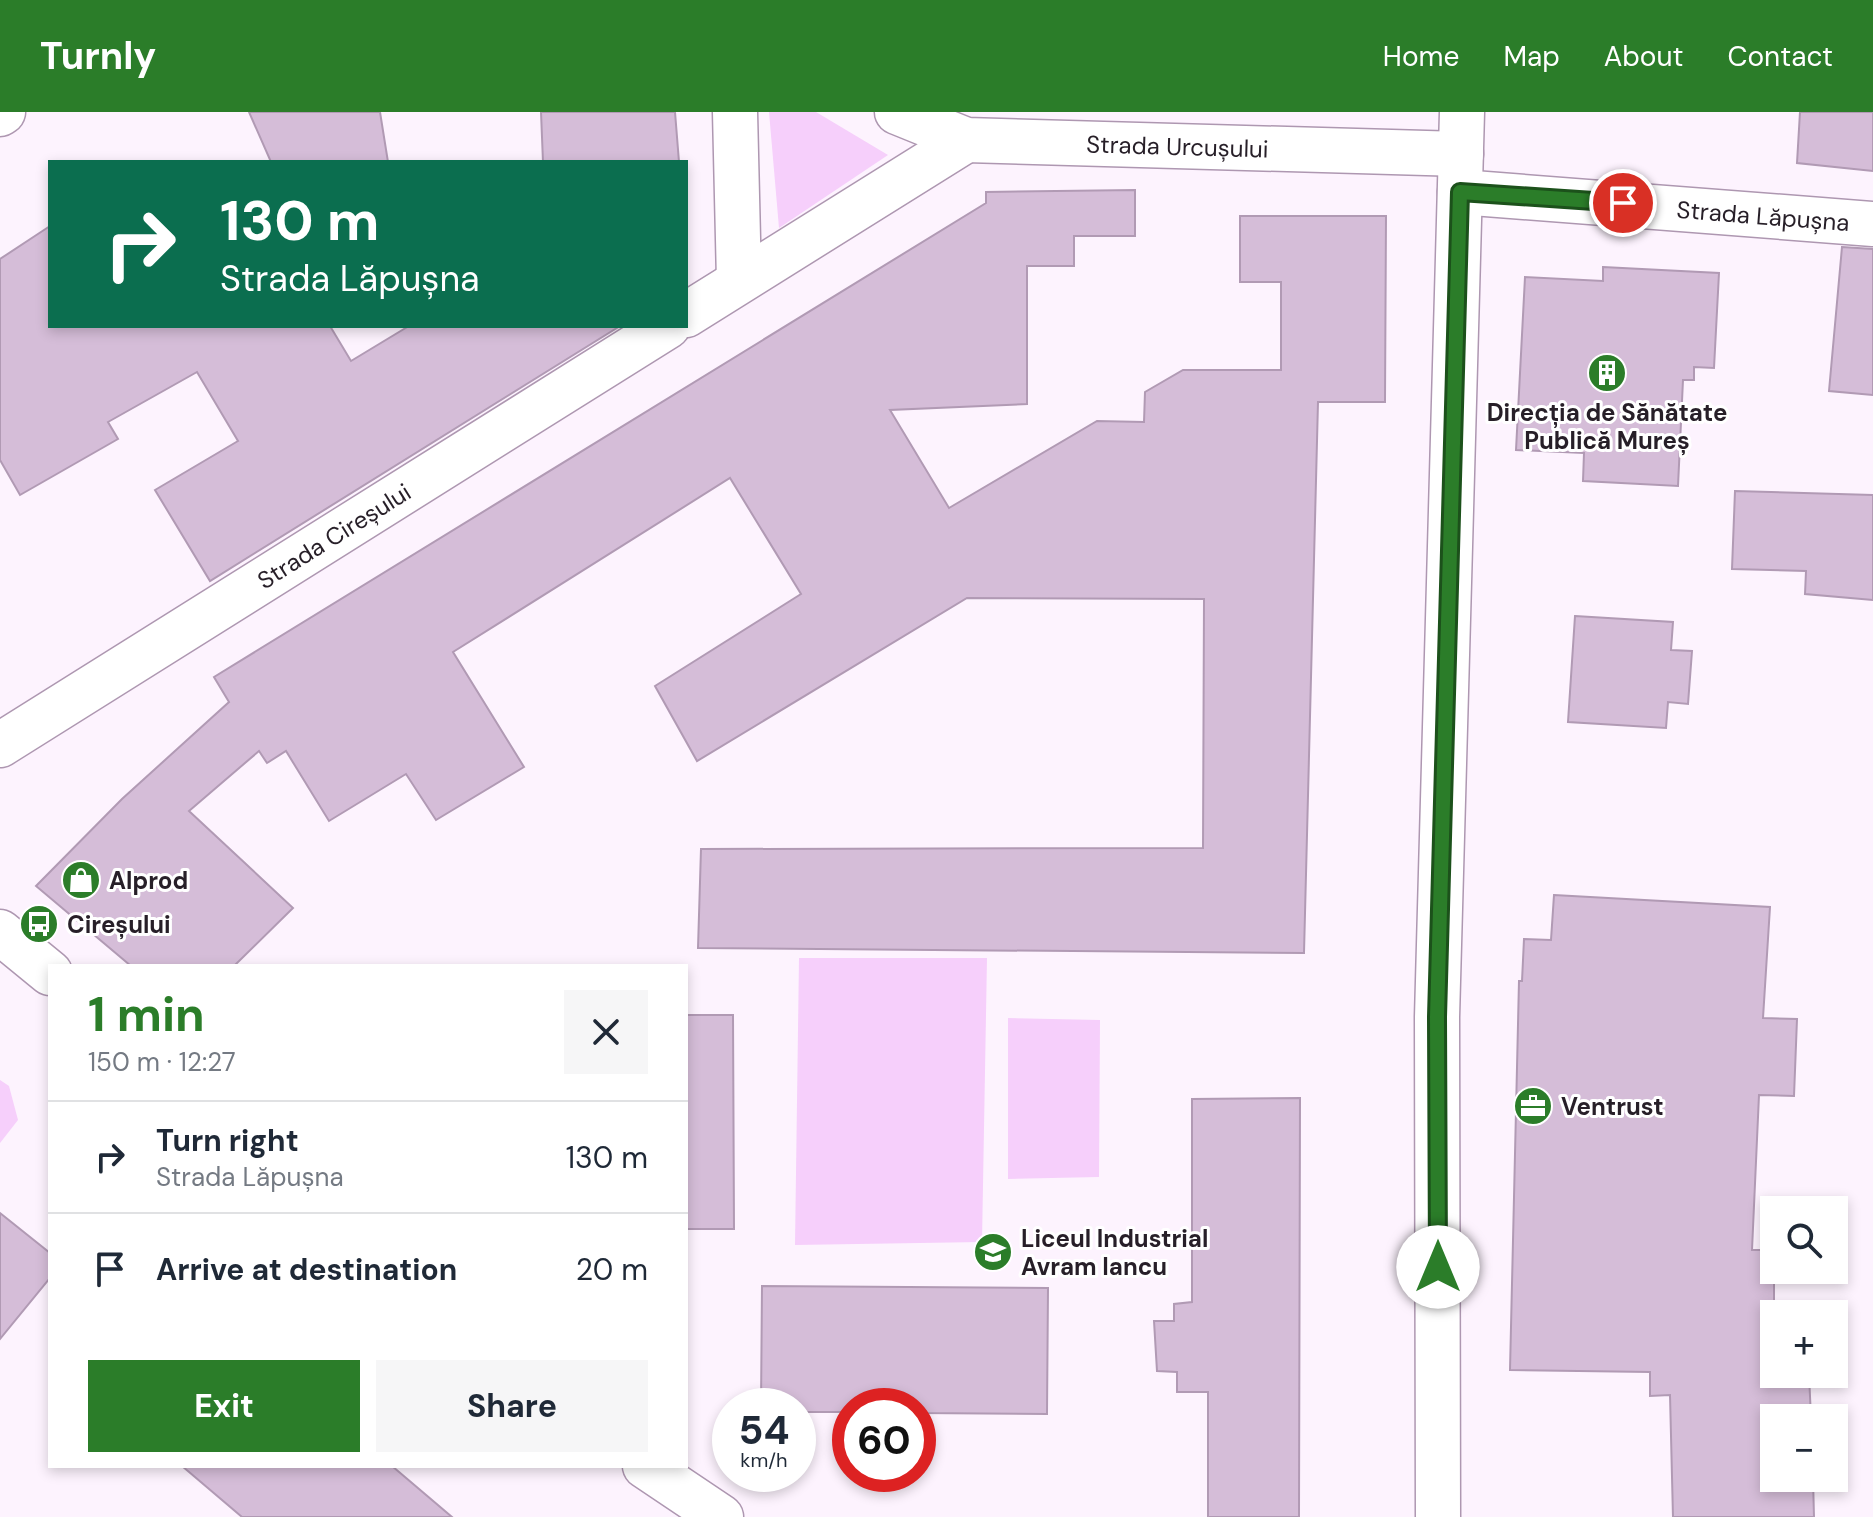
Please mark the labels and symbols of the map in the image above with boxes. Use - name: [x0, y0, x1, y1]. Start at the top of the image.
- street label: Strada Urcușului: [1086, 128, 1269, 164]
- pin: [1589, 169, 1657, 237]
- street label: Strada Lăpușna: [1676, 193, 1851, 238]
- building icon: Direcția de Sănătate Publică Mureș: [1586, 352, 1628, 394]
- place label: Direcția de Sănătate Publică Mureș: [1487, 397, 1727, 456]
- street label: Strada Cireșului: [251, 476, 416, 595]
- shop icon: Alprod: [60, 859, 102, 901]
- place label: Alprod: [109, 865, 188, 896]
- bus stop icon: Cireșului: [18, 903, 60, 945]
- place label: Cireșului: [67, 909, 171, 940]
- office icon: Ventrust: [1512, 1085, 1554, 1127]
- place label: Ventrust: [1561, 1091, 1664, 1122]
- place label: Liceul Industrial Avram Iancu: [1021, 1223, 1208, 1282]
- position arrow: [1396, 1225, 1480, 1309]
- school or university icon: Liceul Industrial Avram Iancu: [972, 1231, 1014, 1273]
- speed limit sign: 60: [832, 1388, 936, 1492]

